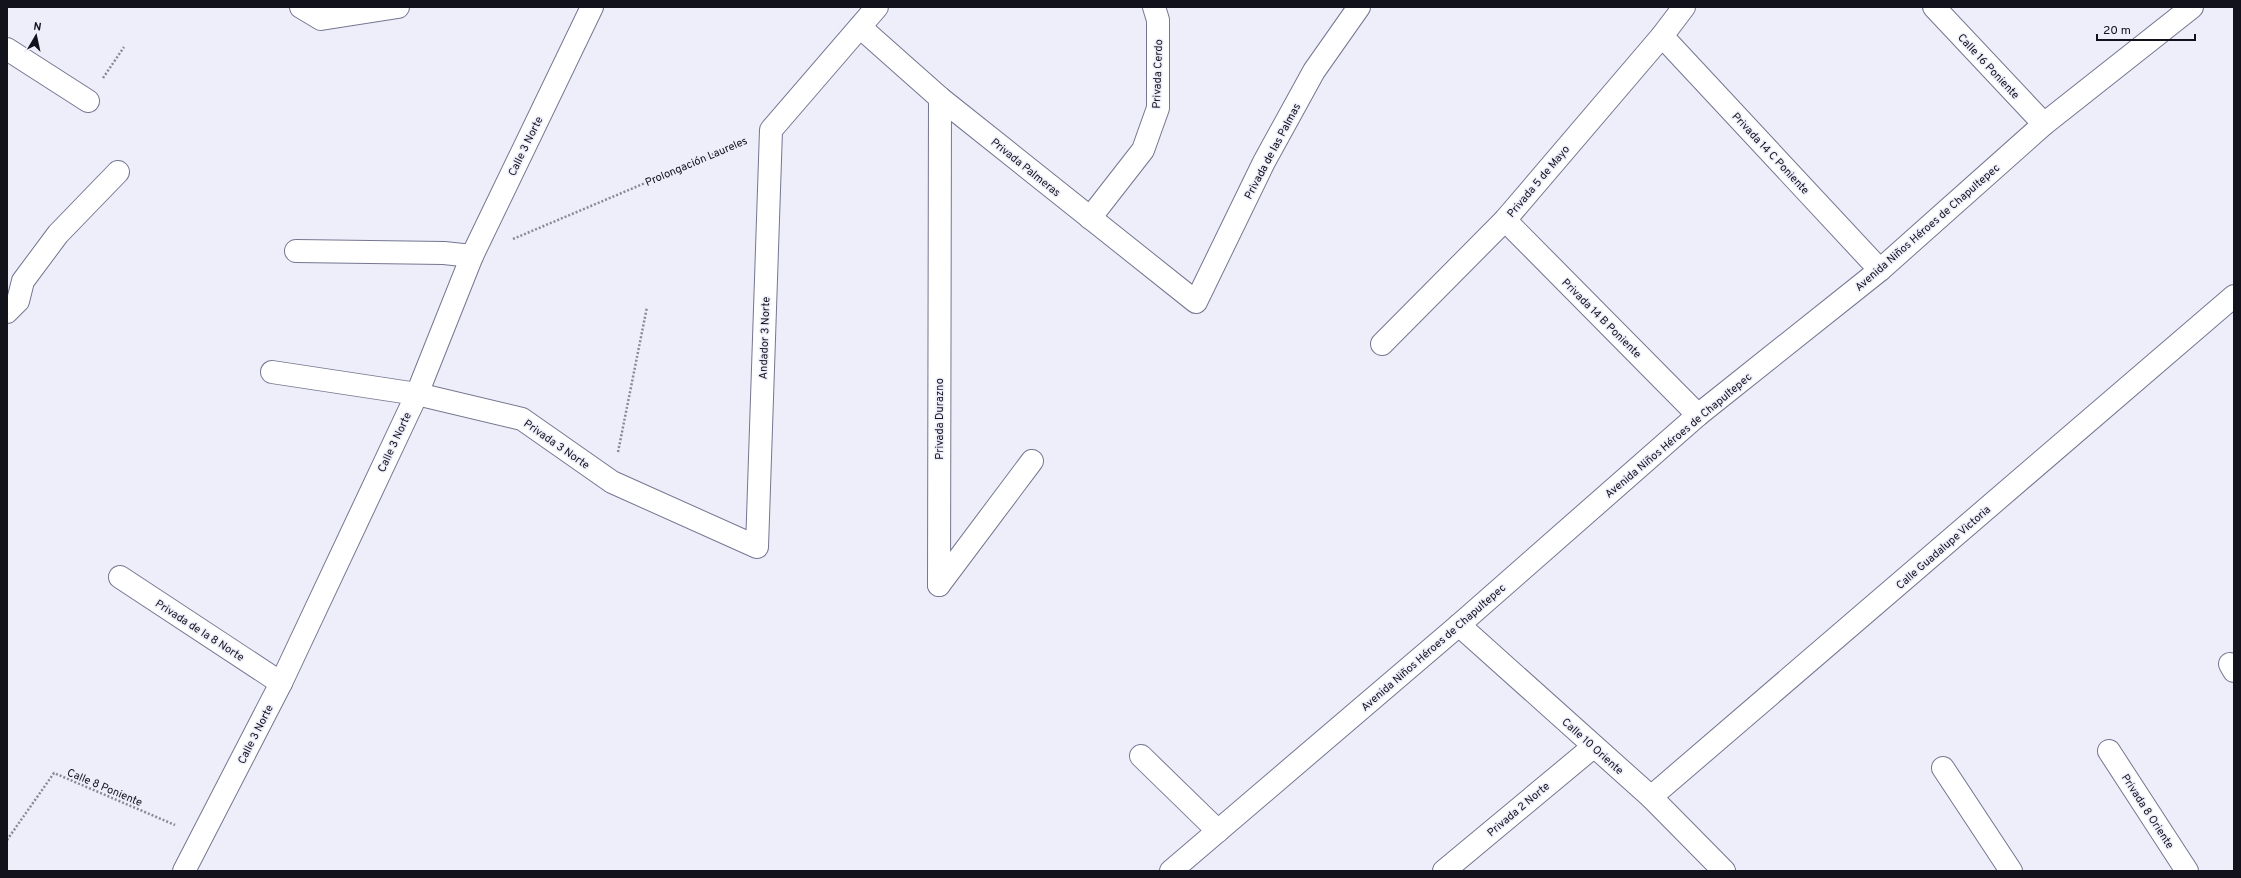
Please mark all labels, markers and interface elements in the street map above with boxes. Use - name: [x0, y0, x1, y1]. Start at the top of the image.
- north arrow: [16, 16, 56, 56]
- scale bar: [2097, 16, 2195, 42]
- text: N: [32, 20, 42, 35]
- text: 20 m: [2103, 23, 2131, 39]
- street label: Calle 16 Poniente: [1954, 31, 2022, 102]
- street label: Privada Cerdo: [1150, 39, 1166, 109]
- street label: Privada de las Palmas: [1242, 101, 1304, 202]
- street label: Privada 14 C Poniente: [1729, 110, 1812, 198]
- street label: Calle 3 Norte: [505, 114, 546, 179]
- street label: Prolongación Laureles: [643, 134, 750, 190]
- street label: Privada Palmeras: [988, 135, 1063, 200]
- street label: Privada 5 de Mayo: [1504, 143, 1573, 221]
- street label: Avenida Niños Héroes de Chapultepec: [1852, 161, 2003, 295]
- street label: Privada 14 B Poniente: [1559, 276, 1644, 362]
- street label: Andador 3 Norte: [757, 296, 773, 380]
- street label: Avenida Niños Héroes de Chapultepec: [1602, 370, 1755, 501]
- street label: Privada Durazno: [933, 378, 947, 460]
- street label: Calle 3 Norte: [375, 410, 415, 475]
- street label: Privada 3 Norte: [521, 417, 592, 473]
- street label: Calle Guadalupe Victoria: [1893, 503, 1994, 593]
- street label: Avenida Niños Héroes de Chapultepec: [1358, 581, 1509, 715]
- street label: Privada de la 8 Norte: [152, 597, 247, 665]
- street label: Calle 3 Norte: [235, 702, 277, 766]
- street label: Calle 10 Oriente: [1559, 715, 1626, 778]
- street label: Calle 8 Poniente: [65, 766, 144, 810]
- street label: Privada 8 Oriente: [2118, 772, 2177, 852]
- street label: Privada 2 Norte: [1484, 779, 1553, 840]

